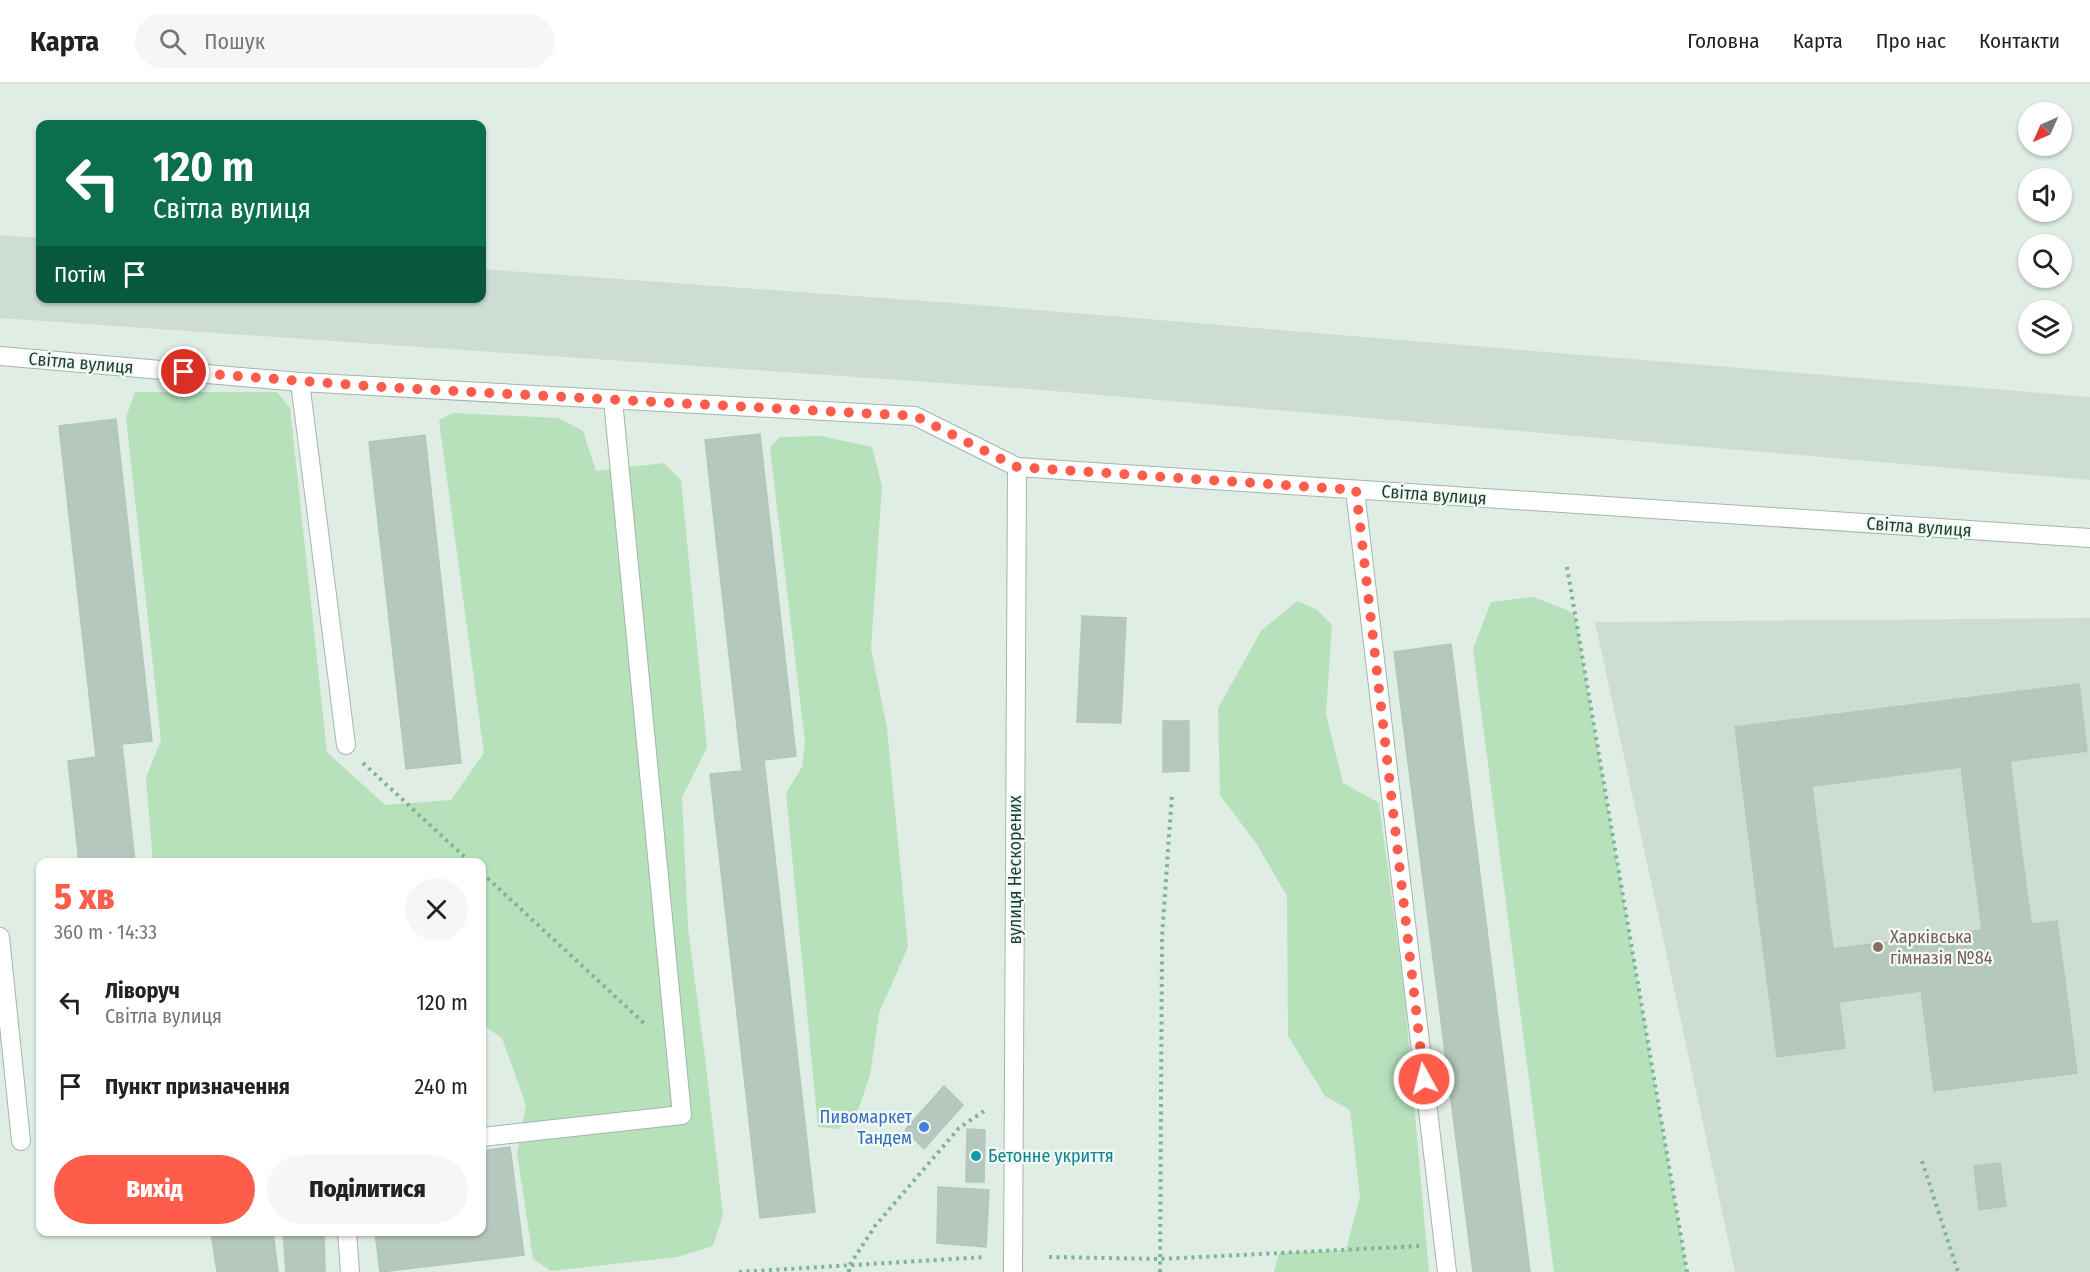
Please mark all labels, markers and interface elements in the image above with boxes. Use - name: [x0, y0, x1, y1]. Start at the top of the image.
- search box: [135, 14, 555, 68]
- text: Карта: [30, 25, 99, 58]
- icon: search: [156, 25, 189, 58]
- text: Пошук: [204, 28, 265, 55]
- text: Головна: [1687, 28, 1760, 54]
- text: Карта: [1793, 28, 1843, 54]
- text: Про нас: [1876, 28, 1946, 54]
- text: Контакти: [1979, 28, 2060, 54]
- north arrow: [2018, 102, 2072, 156]
- map controls: [2018, 102, 2072, 354]
- text: 120 m: [153, 142, 254, 192]
- icon: left: [54, 144, 132, 222]
- button: sound: [2018, 168, 2072, 222]
- text: Світла вулиця: [153, 193, 311, 225]
- button: search: [2018, 234, 2072, 288]
- icon: arrive: [118, 258, 151, 291]
- text: Потім: [54, 261, 106, 288]
- button: layers: [2018, 300, 2072, 354]
- pin: [158, 346, 209, 397]
- street label: Світла вулиця: [28, 347, 134, 379]
- icon: arrive: [167, 355, 200, 388]
- street label: Світла вулиця: [1381, 480, 1487, 510]
- street label: Світла вулиця: [1866, 512, 1972, 542]
- street label: вулиця Нескорених: [1004, 795, 1026, 945]
- text: 5 хв: [54, 875, 115, 919]
- button: close: [405, 878, 468, 941]
- text: 360 m · 14:33: [54, 920, 157, 944]
- place label: Харківська гімназія №84: [1890, 926, 1993, 969]
- marker: Харківська гімназія №84: [1871, 940, 1885, 954]
- text: Ліворуч: [105, 977, 180, 1004]
- icon: left: [54, 986, 87, 1019]
- text: 120 m: [416, 989, 468, 1016]
- text: Світла вулиця: [105, 1004, 222, 1028]
- position arrow: [1392, 1047, 1456, 1111]
- icon: arrive: [54, 1070, 87, 1103]
- text: Пункт призначення: [105, 1073, 290, 1100]
- text: 240 m: [415, 1073, 468, 1100]
- place label: Пивомаркет Тандем: [820, 1106, 913, 1149]
- marker: Пивомаркет Тандем: [917, 1120, 931, 1134]
- place label: Бетонне укриття: [988, 1145, 1114, 1167]
- marker: Бетонне укриття: [969, 1149, 983, 1163]
- button: Вихід: [54, 1155, 255, 1224]
- button: Поділитися: [267, 1155, 468, 1224]

